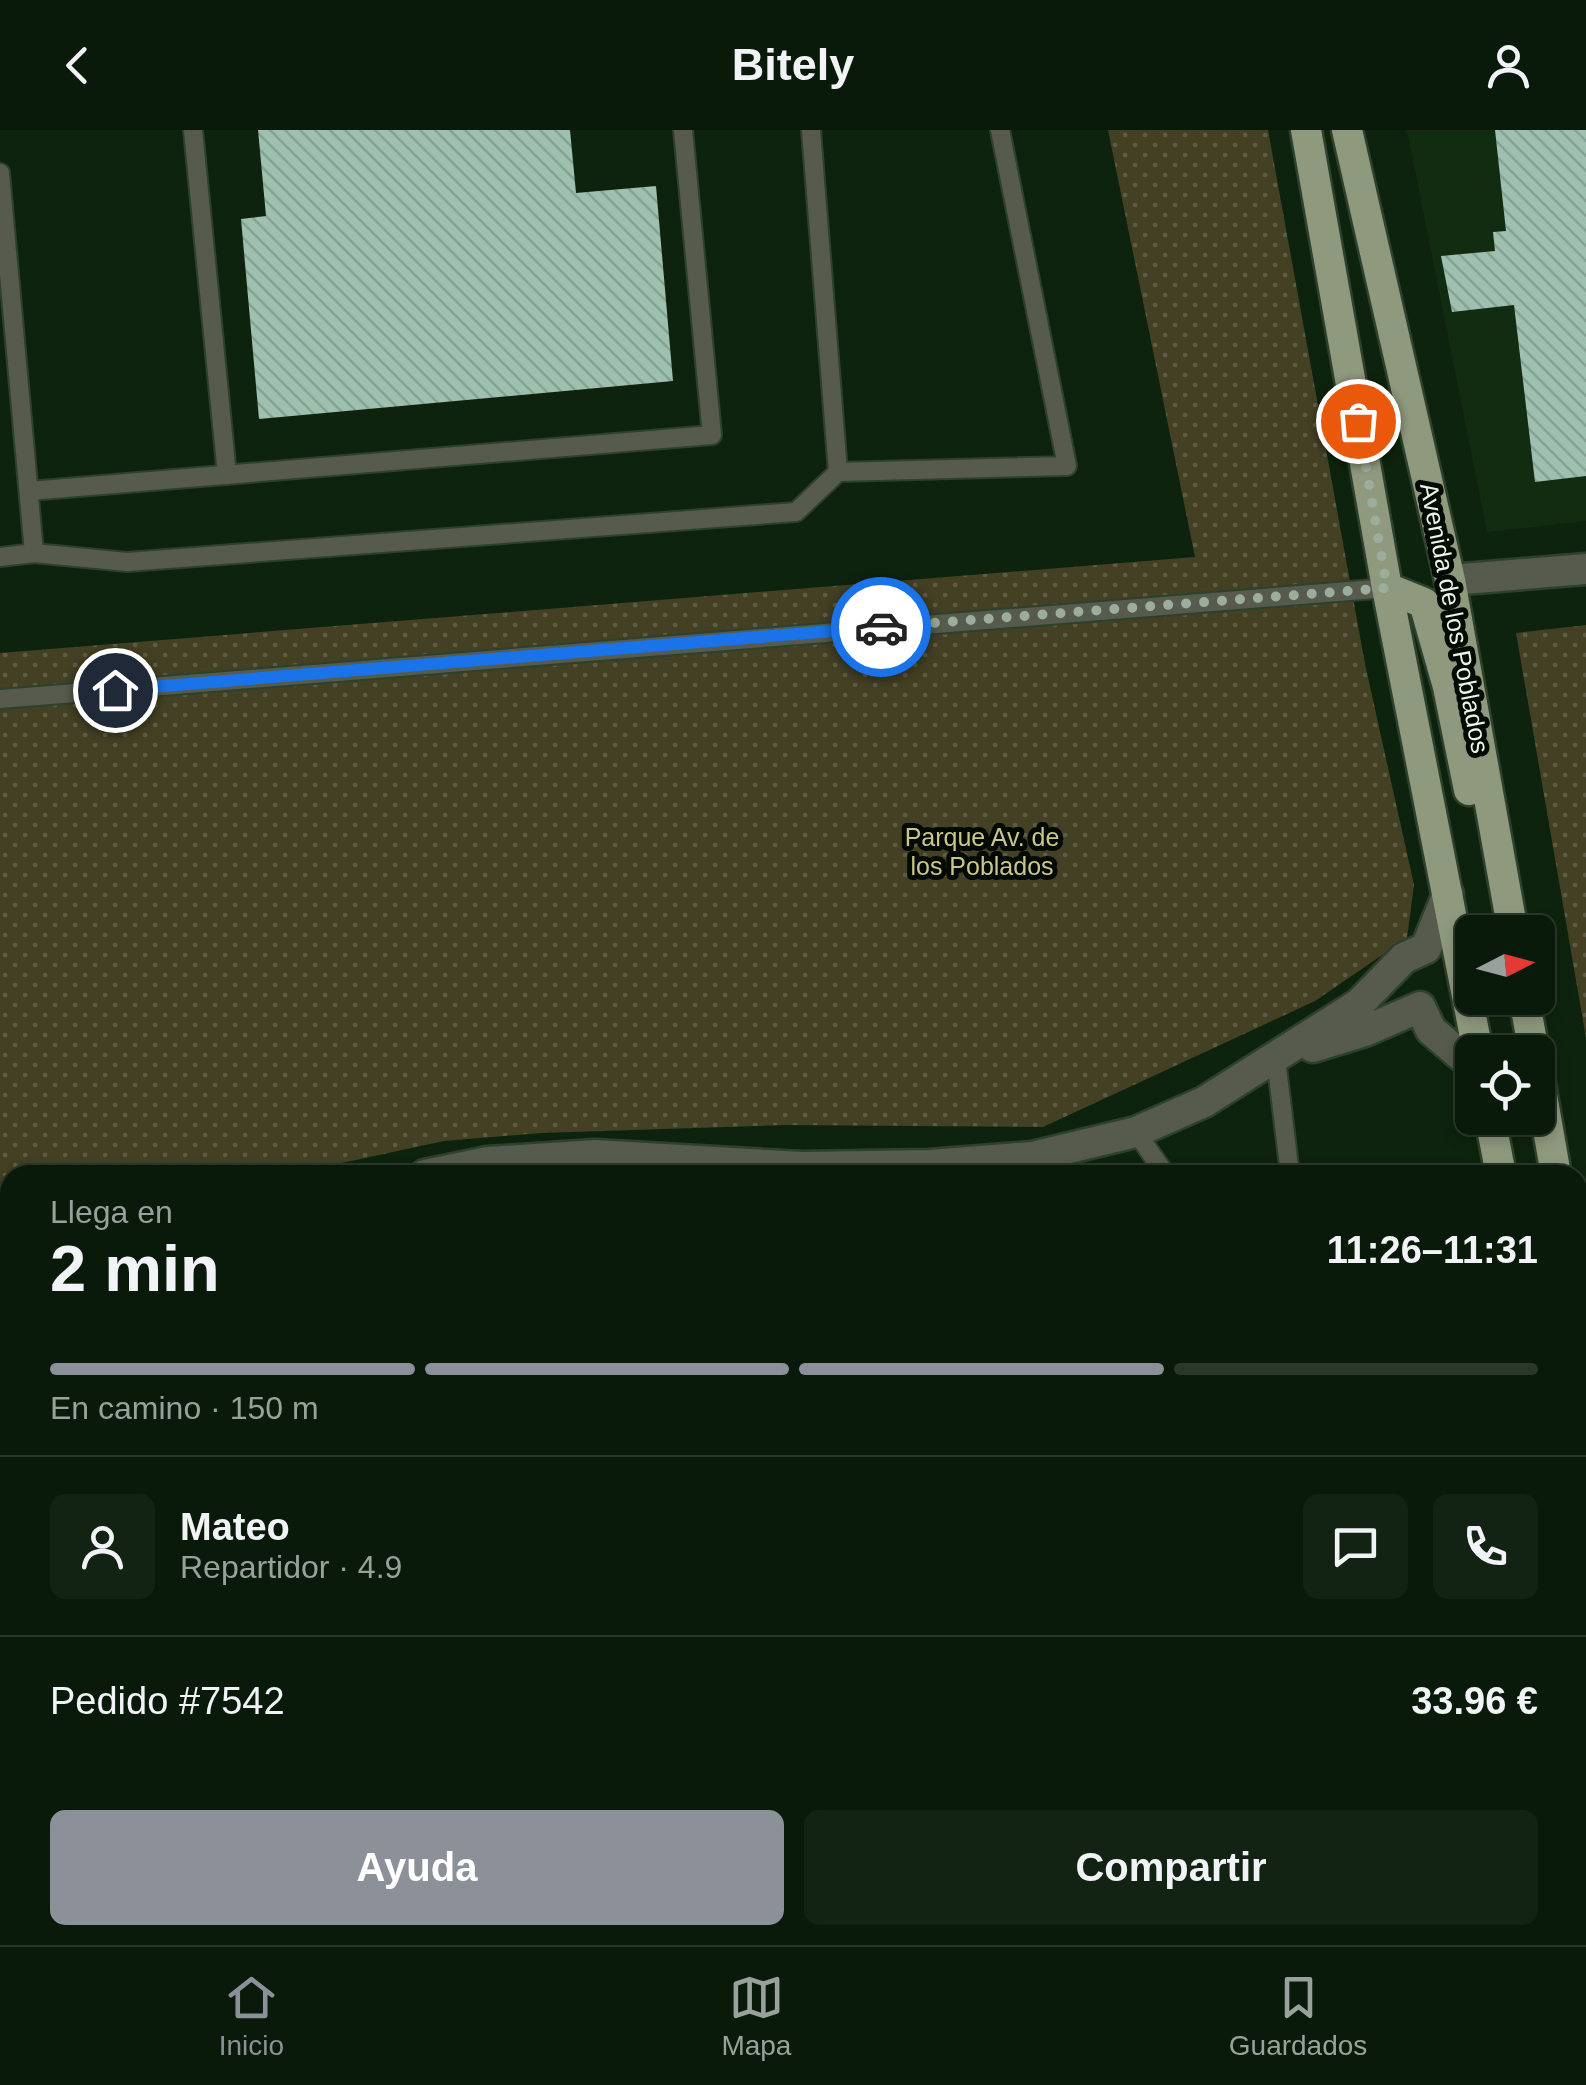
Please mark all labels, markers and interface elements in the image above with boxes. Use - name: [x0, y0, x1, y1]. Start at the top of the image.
- icon: back: [50, 38, 105, 93]
- icon: person: [1481, 38, 1536, 93]
- text: Bitely: [732, 39, 854, 90]
- pin: [1316, 379, 1401, 464]
- icon: bag: [1331, 394, 1386, 449]
- street label: Avenida de los Poblados: [1415, 480, 1495, 756]
- courier: [831, 577, 931, 677]
- icon: car: [854, 600, 909, 655]
- pin: [73, 648, 158, 733]
- icon: home: [88, 663, 143, 718]
- park label: Parque Av. de los Poblados: [905, 823, 1059, 880]
- north arrow: [1455, 915, 1555, 1015]
- map controls: [1455, 915, 1555, 1135]
- button: locate: [1455, 1035, 1555, 1135]
- text: Llega en: [50, 1194, 173, 1230]
- text: 11:26–11:31: [1327, 1229, 1538, 1271]
- text: 2 min: [50, 1232, 220, 1305]
- text: En camino · 150 m: [50, 1390, 319, 1426]
- button: person: [50, 1494, 155, 1599]
- button: chat: [1303, 1494, 1408, 1599]
- button: phone: [1433, 1494, 1538, 1599]
- text: Mateo: [180, 1506, 290, 1548]
- text: Repartidor · 4.9: [180, 1549, 402, 1585]
- text: Pedido #7542: [50, 1680, 285, 1722]
- text: 33.96 €: [1411, 1680, 1538, 1722]
- button: Ayuda: [50, 1810, 784, 1925]
- button: Compartir: [804, 1810, 1538, 1925]
- tab: Inicio: [219, 1970, 284, 2062]
- tab: Mapa: [721, 1970, 791, 2062]
- tab: Guardados: [1229, 1970, 1367, 2062]

